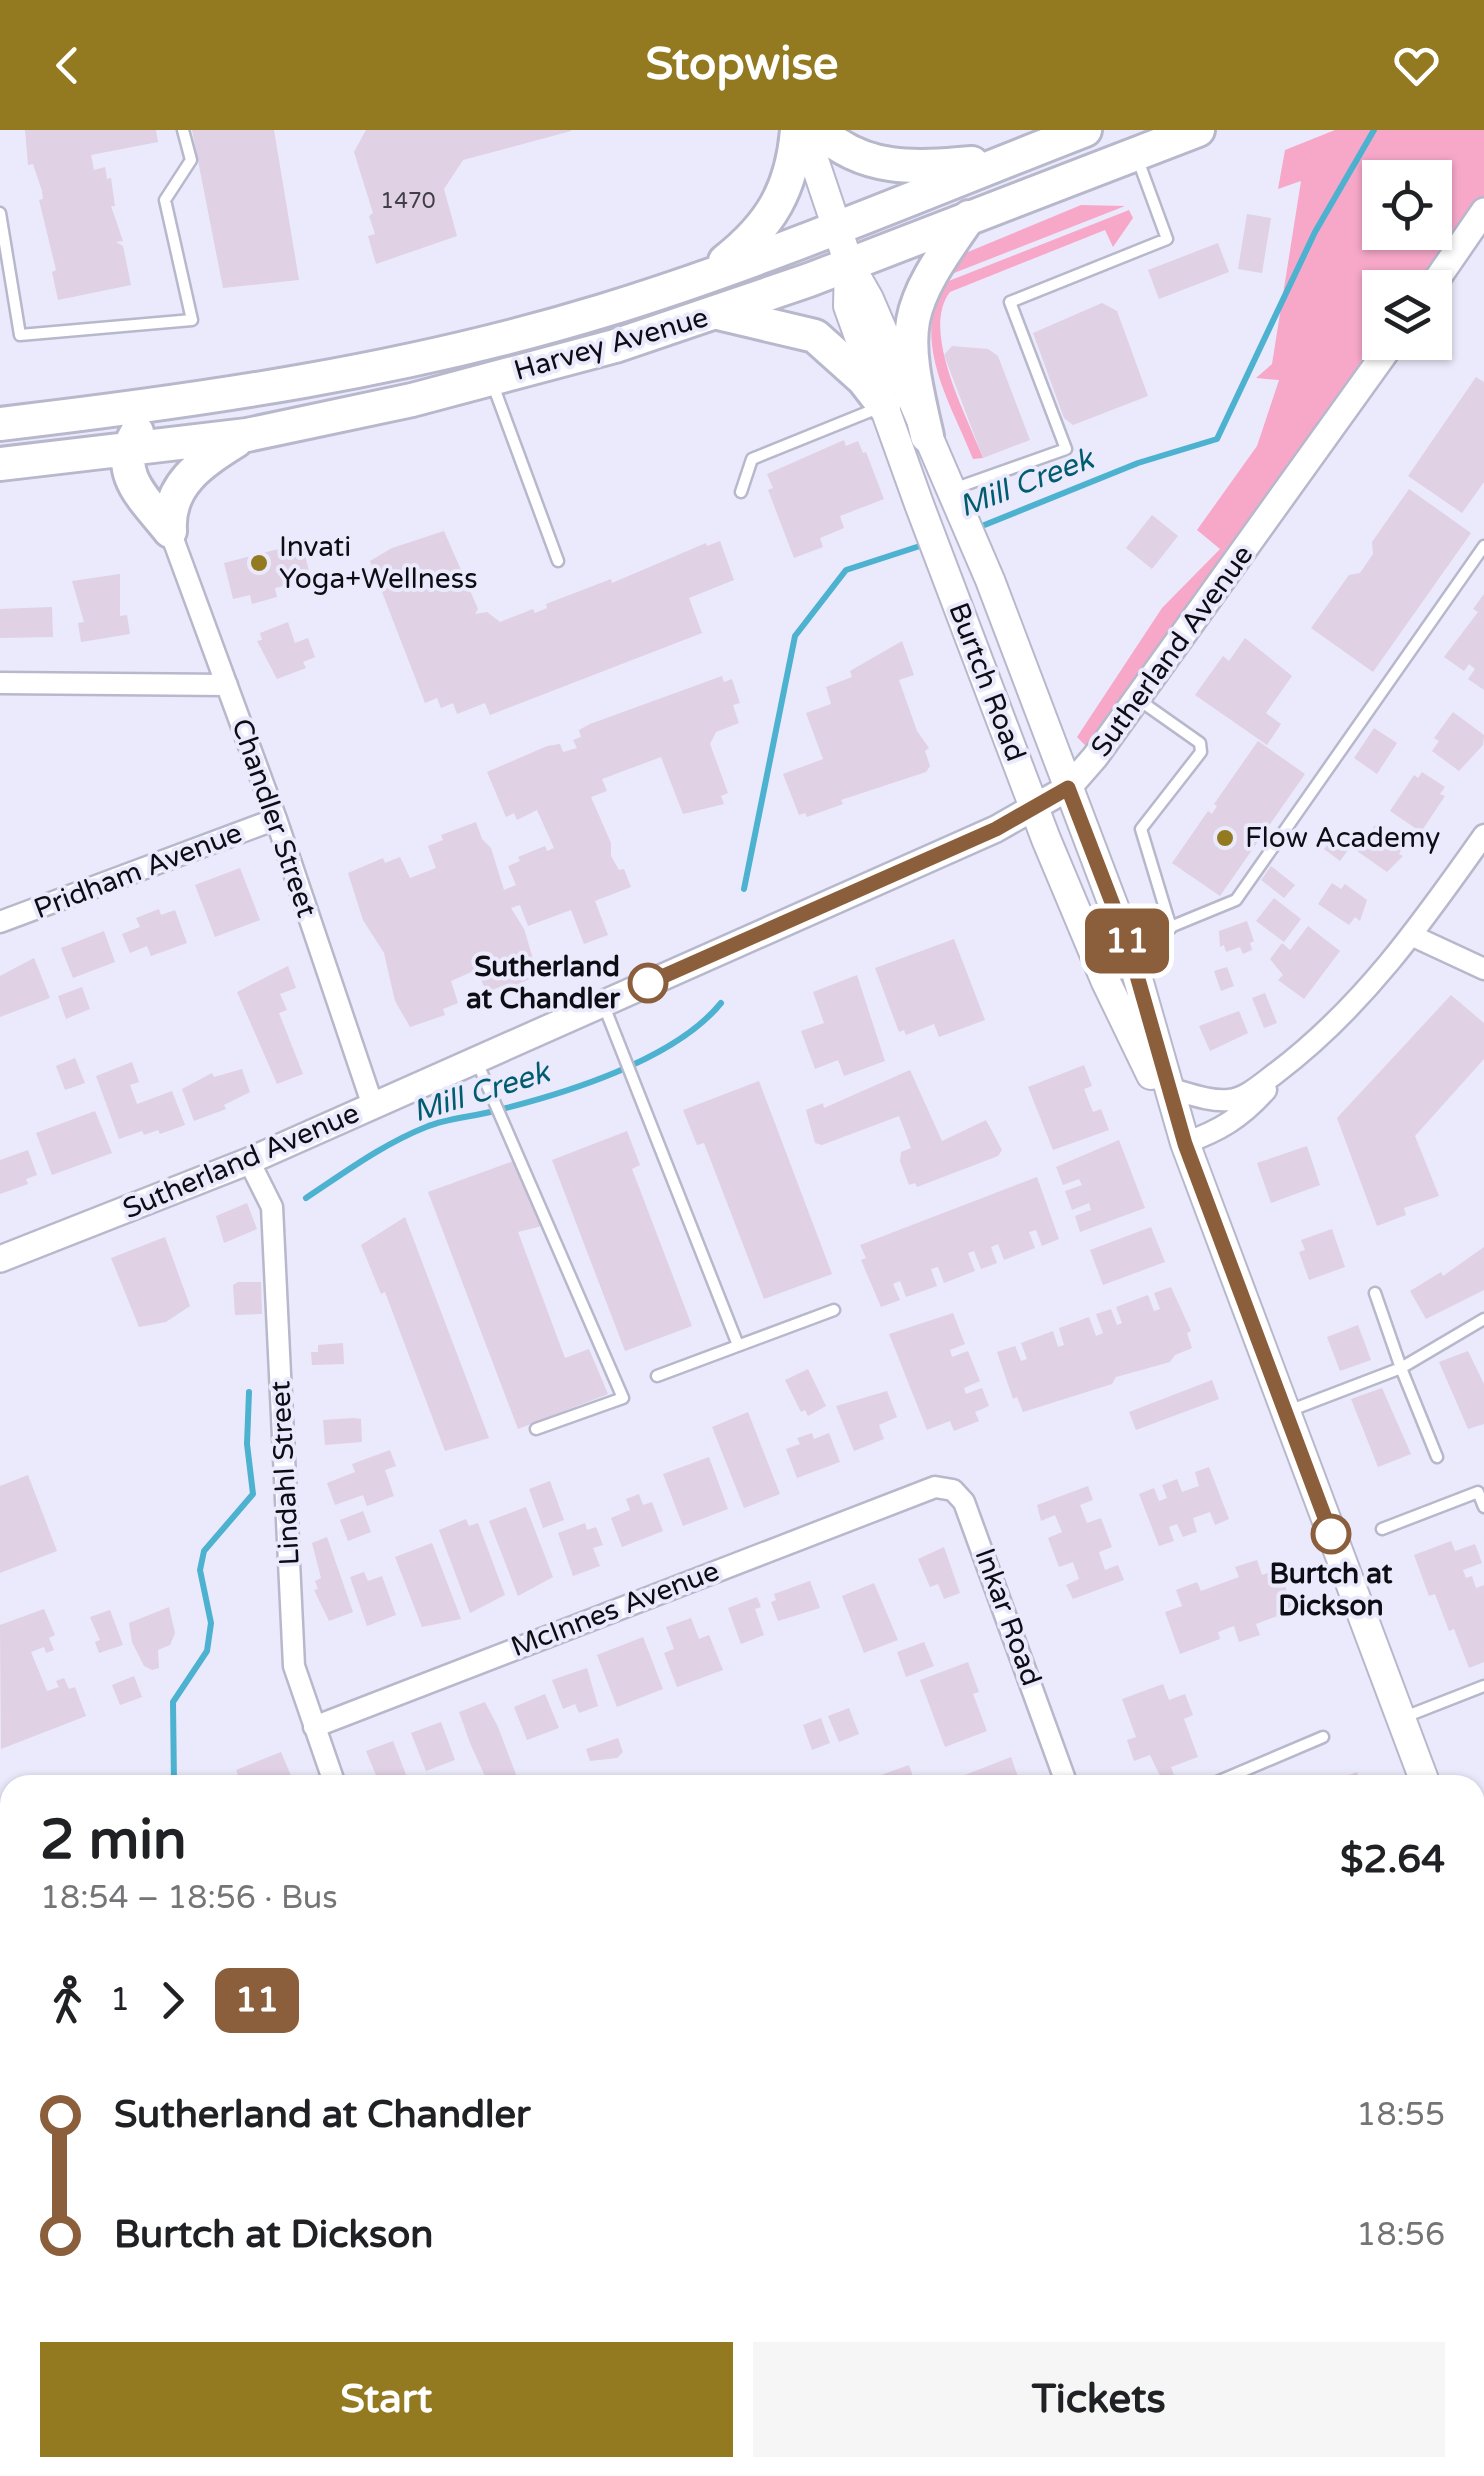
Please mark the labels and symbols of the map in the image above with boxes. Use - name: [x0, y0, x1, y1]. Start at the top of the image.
- house number: 1470: [380, 188, 436, 214]
- street label: Harvey Avenue: [510, 300, 712, 388]
- water label: Mill Creek: [954, 440, 1101, 526]
- place label: Invati Yoga+Wellness: [279, 530, 478, 596]
- street label: Sutherland Avenue: [1084, 539, 1260, 763]
- marker: Invati Yoga+Wellness: [248, 552, 270, 574]
- street label: Burtch Road: [941, 598, 1033, 766]
- street label: Chandler Street: [224, 714, 324, 922]
- street label: Pridham Avenue: [29, 816, 247, 926]
- place label: Flow Academy: [1245, 821, 1440, 855]
- marker: Flow Academy: [1214, 827, 1236, 849]
- line badge: 11: [1082, 908, 1172, 974]
- place label: Sutherland at Chandler: [466, 950, 621, 1016]
- marker: Sutherland at Chandler: [629, 964, 667, 1002]
- water label: Mill Creek: [408, 1053, 556, 1130]
- street label: Sutherland Avenue: [118, 1096, 364, 1226]
- street label: Lindahl Street: [263, 1379, 307, 1566]
- marker: Burtch at Dickson: [1312, 1515, 1350, 1553]
- street label: Inkar Road: [967, 1544, 1049, 1690]
- street label: McInnes Avenue: [506, 1554, 724, 1664]
- place label: Burtch at Dickson: [1270, 1557, 1393, 1623]

